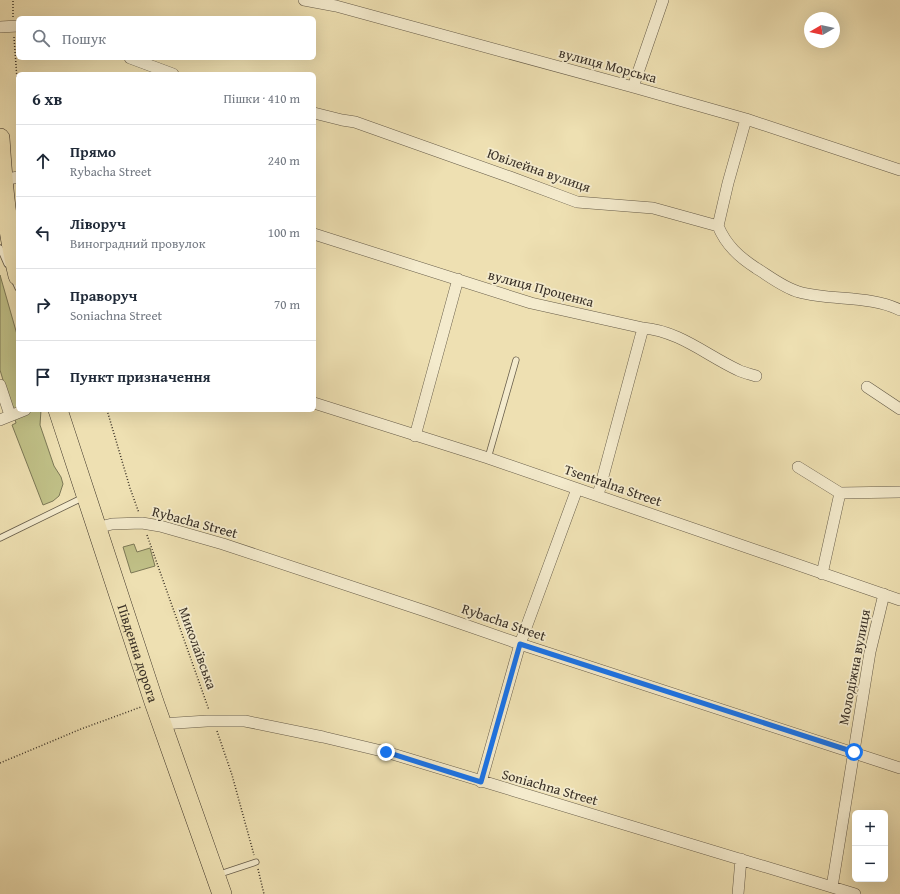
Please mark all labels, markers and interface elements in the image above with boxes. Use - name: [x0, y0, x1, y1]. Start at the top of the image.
- north arrow: [804, 12, 840, 48]
- search box: [16, 16, 316, 60]
- icon: search: [30, 27, 52, 49]
- text: Пошук: [62, 28, 106, 49]
- street label: вулиця Морська: [557, 42, 660, 88]
- text: 6 хв: [32, 86, 62, 111]
- text: Пішки · 410 m: [223, 89, 300, 108]
- text: Прямо: [70, 141, 116, 162]
- street label: Ювілейна вулиця: [485, 143, 593, 197]
- icon: ahead: [32, 150, 54, 172]
- text: 240 m: [268, 151, 300, 170]
- text: Rybacha Street: [70, 162, 152, 181]
- text: Ліворуч: [70, 213, 126, 234]
- icon: left: [32, 222, 54, 244]
- text: 100 m: [268, 223, 300, 242]
- text: Виноградний провулок: [70, 234, 205, 253]
- street label: вулиця Проценка: [486, 264, 596, 312]
- text: Праворуч: [70, 285, 137, 306]
- icon: right: [32, 294, 54, 316]
- text: 70 m: [274, 295, 300, 314]
- text: Soniachna Street: [70, 306, 162, 325]
- icon: arrive: [32, 366, 54, 388]
- text: Пункт призначення: [70, 366, 211, 387]
- street label: Tsentralna Street: [562, 459, 665, 511]
- street label: Rybacha Street: [150, 501, 240, 543]
- street label: Rybacha Street: [459, 598, 549, 646]
- street label: Південна дорога: [113, 602, 163, 705]
- street label: Миколаївська: [174, 604, 222, 692]
- street label: Молодіжна вулиця: [833, 607, 875, 727]
- route end: [377, 743, 395, 761]
- route start: [845, 743, 863, 761]
- street label: Soniachna Street: [500, 764, 600, 810]
- map controls: [852, 810, 888, 882]
- button: +: [852, 810, 888, 846]
- button: −: [852, 846, 888, 882]

